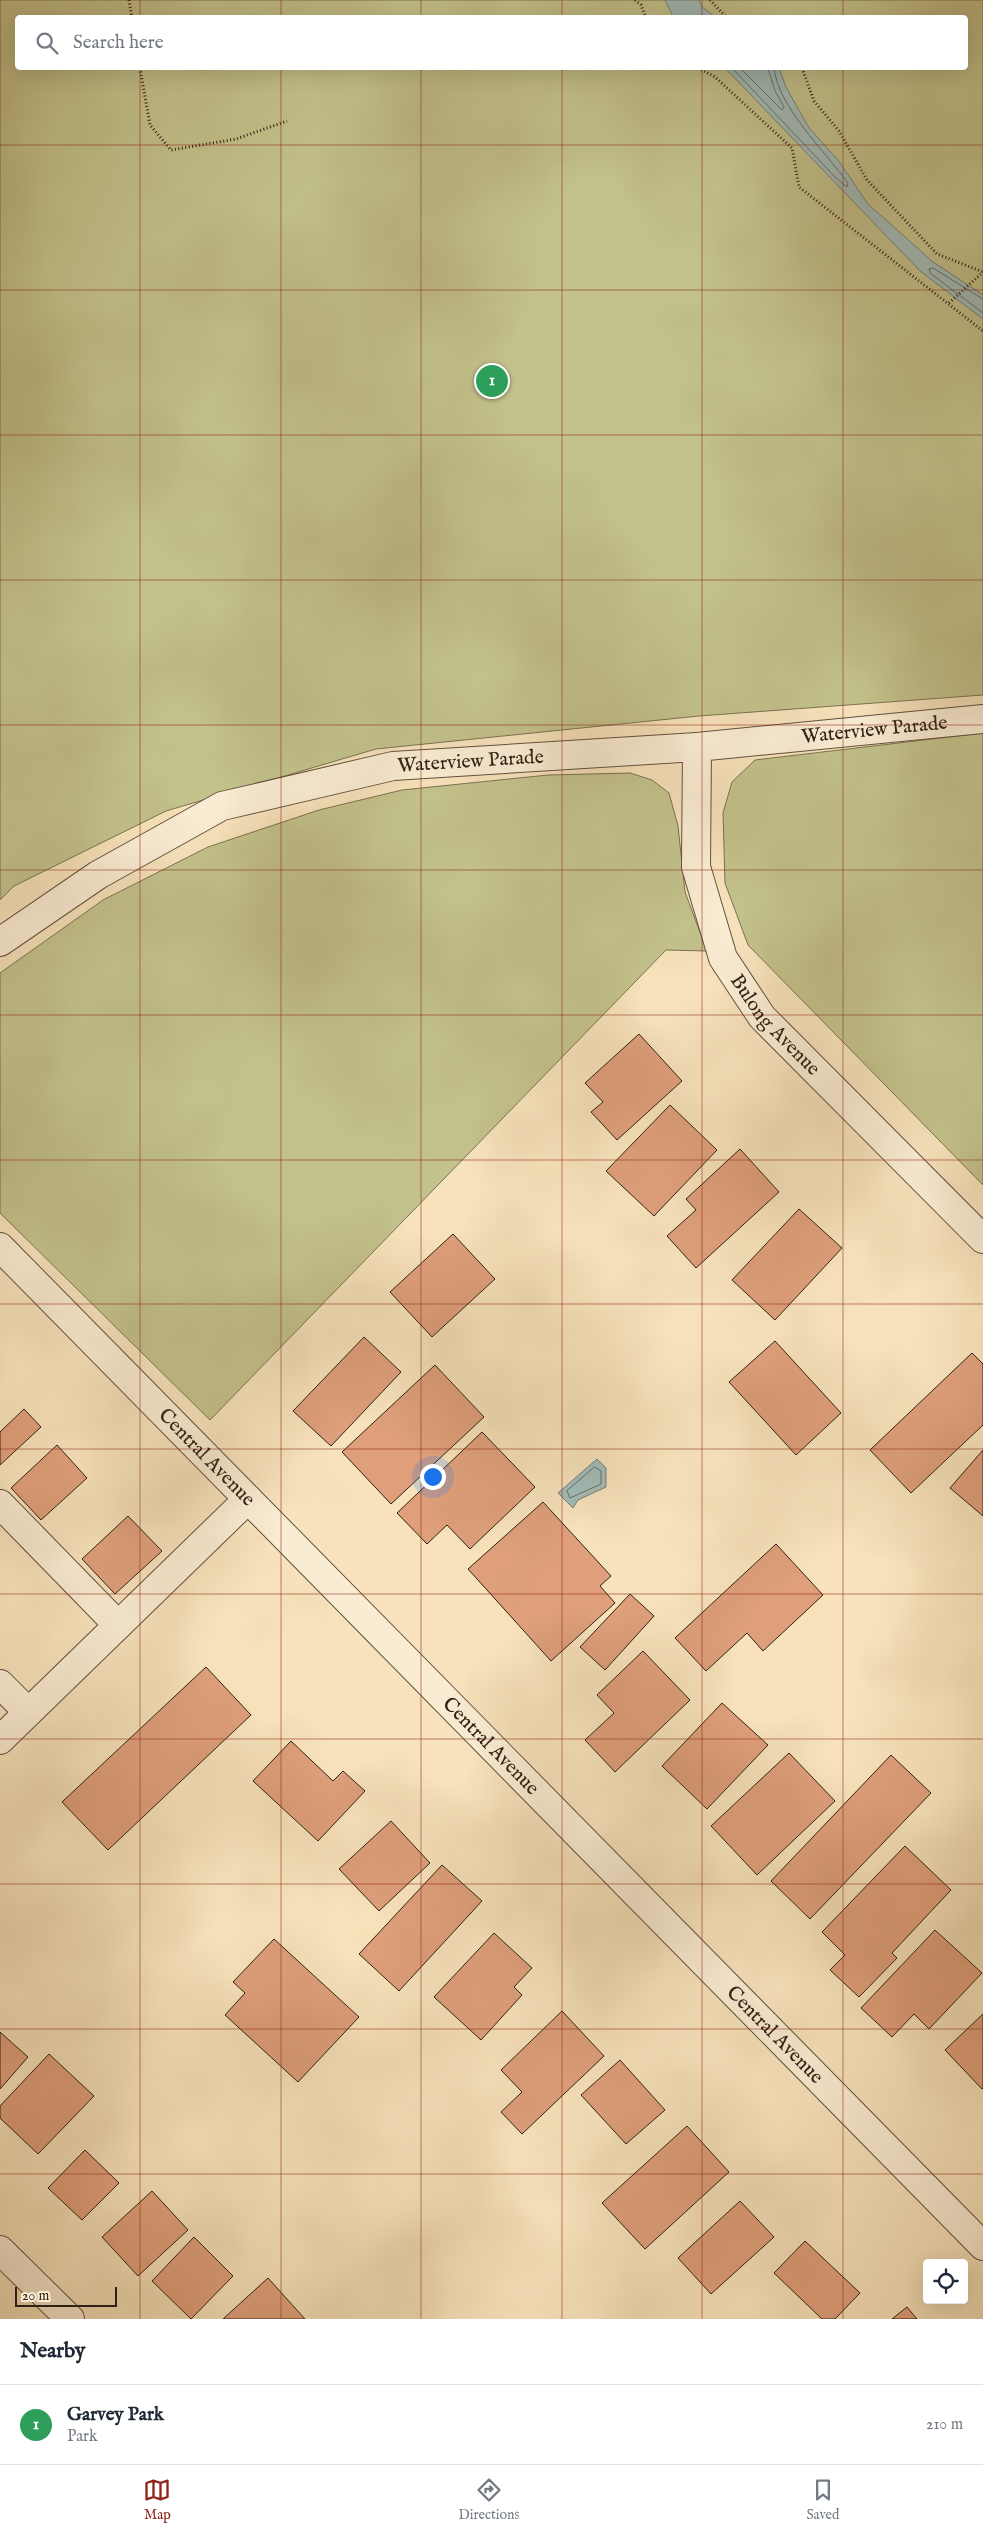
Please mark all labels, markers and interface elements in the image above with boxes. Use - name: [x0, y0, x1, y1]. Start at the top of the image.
- search box: [15, 15, 968, 70]
- icon: search: [33, 29, 61, 57]
- text: Search here: [73, 31, 164, 55]
- pin: 1: [476, 362, 508, 400]
- street label: Waterview Parade: [800, 710, 949, 749]
- street label: Waterview Parade: [397, 744, 545, 778]
- street label: Bulong Avenue: [725, 969, 826, 1081]
- street label: Central Avenue: [153, 1403, 261, 1512]
- your location: [420, 1464, 446, 1490]
- street label: Central Avenue: [437, 1692, 545, 1800]
- street label: Central Avenue: [721, 1980, 829, 2089]
- map controls: [923, 2259, 968, 2304]
- button: locate: [923, 2259, 968, 2304]
- scale bar: [15, 2284, 118, 2307]
- text: 20 m: [22, 2287, 49, 2305]
- text: Nearby: [20, 2338, 85, 2365]
- text: Garvey Park: [67, 2403, 164, 2427]
- text: 1: [33, 2415, 39, 2435]
- text: 210 m: [926, 2415, 963, 2435]
- text: Park: [67, 2427, 97, 2447]
- tab: Map: [143, 2476, 171, 2524]
- tab: Directions: [458, 2476, 519, 2524]
- tab: Saved: [806, 2476, 839, 2524]

